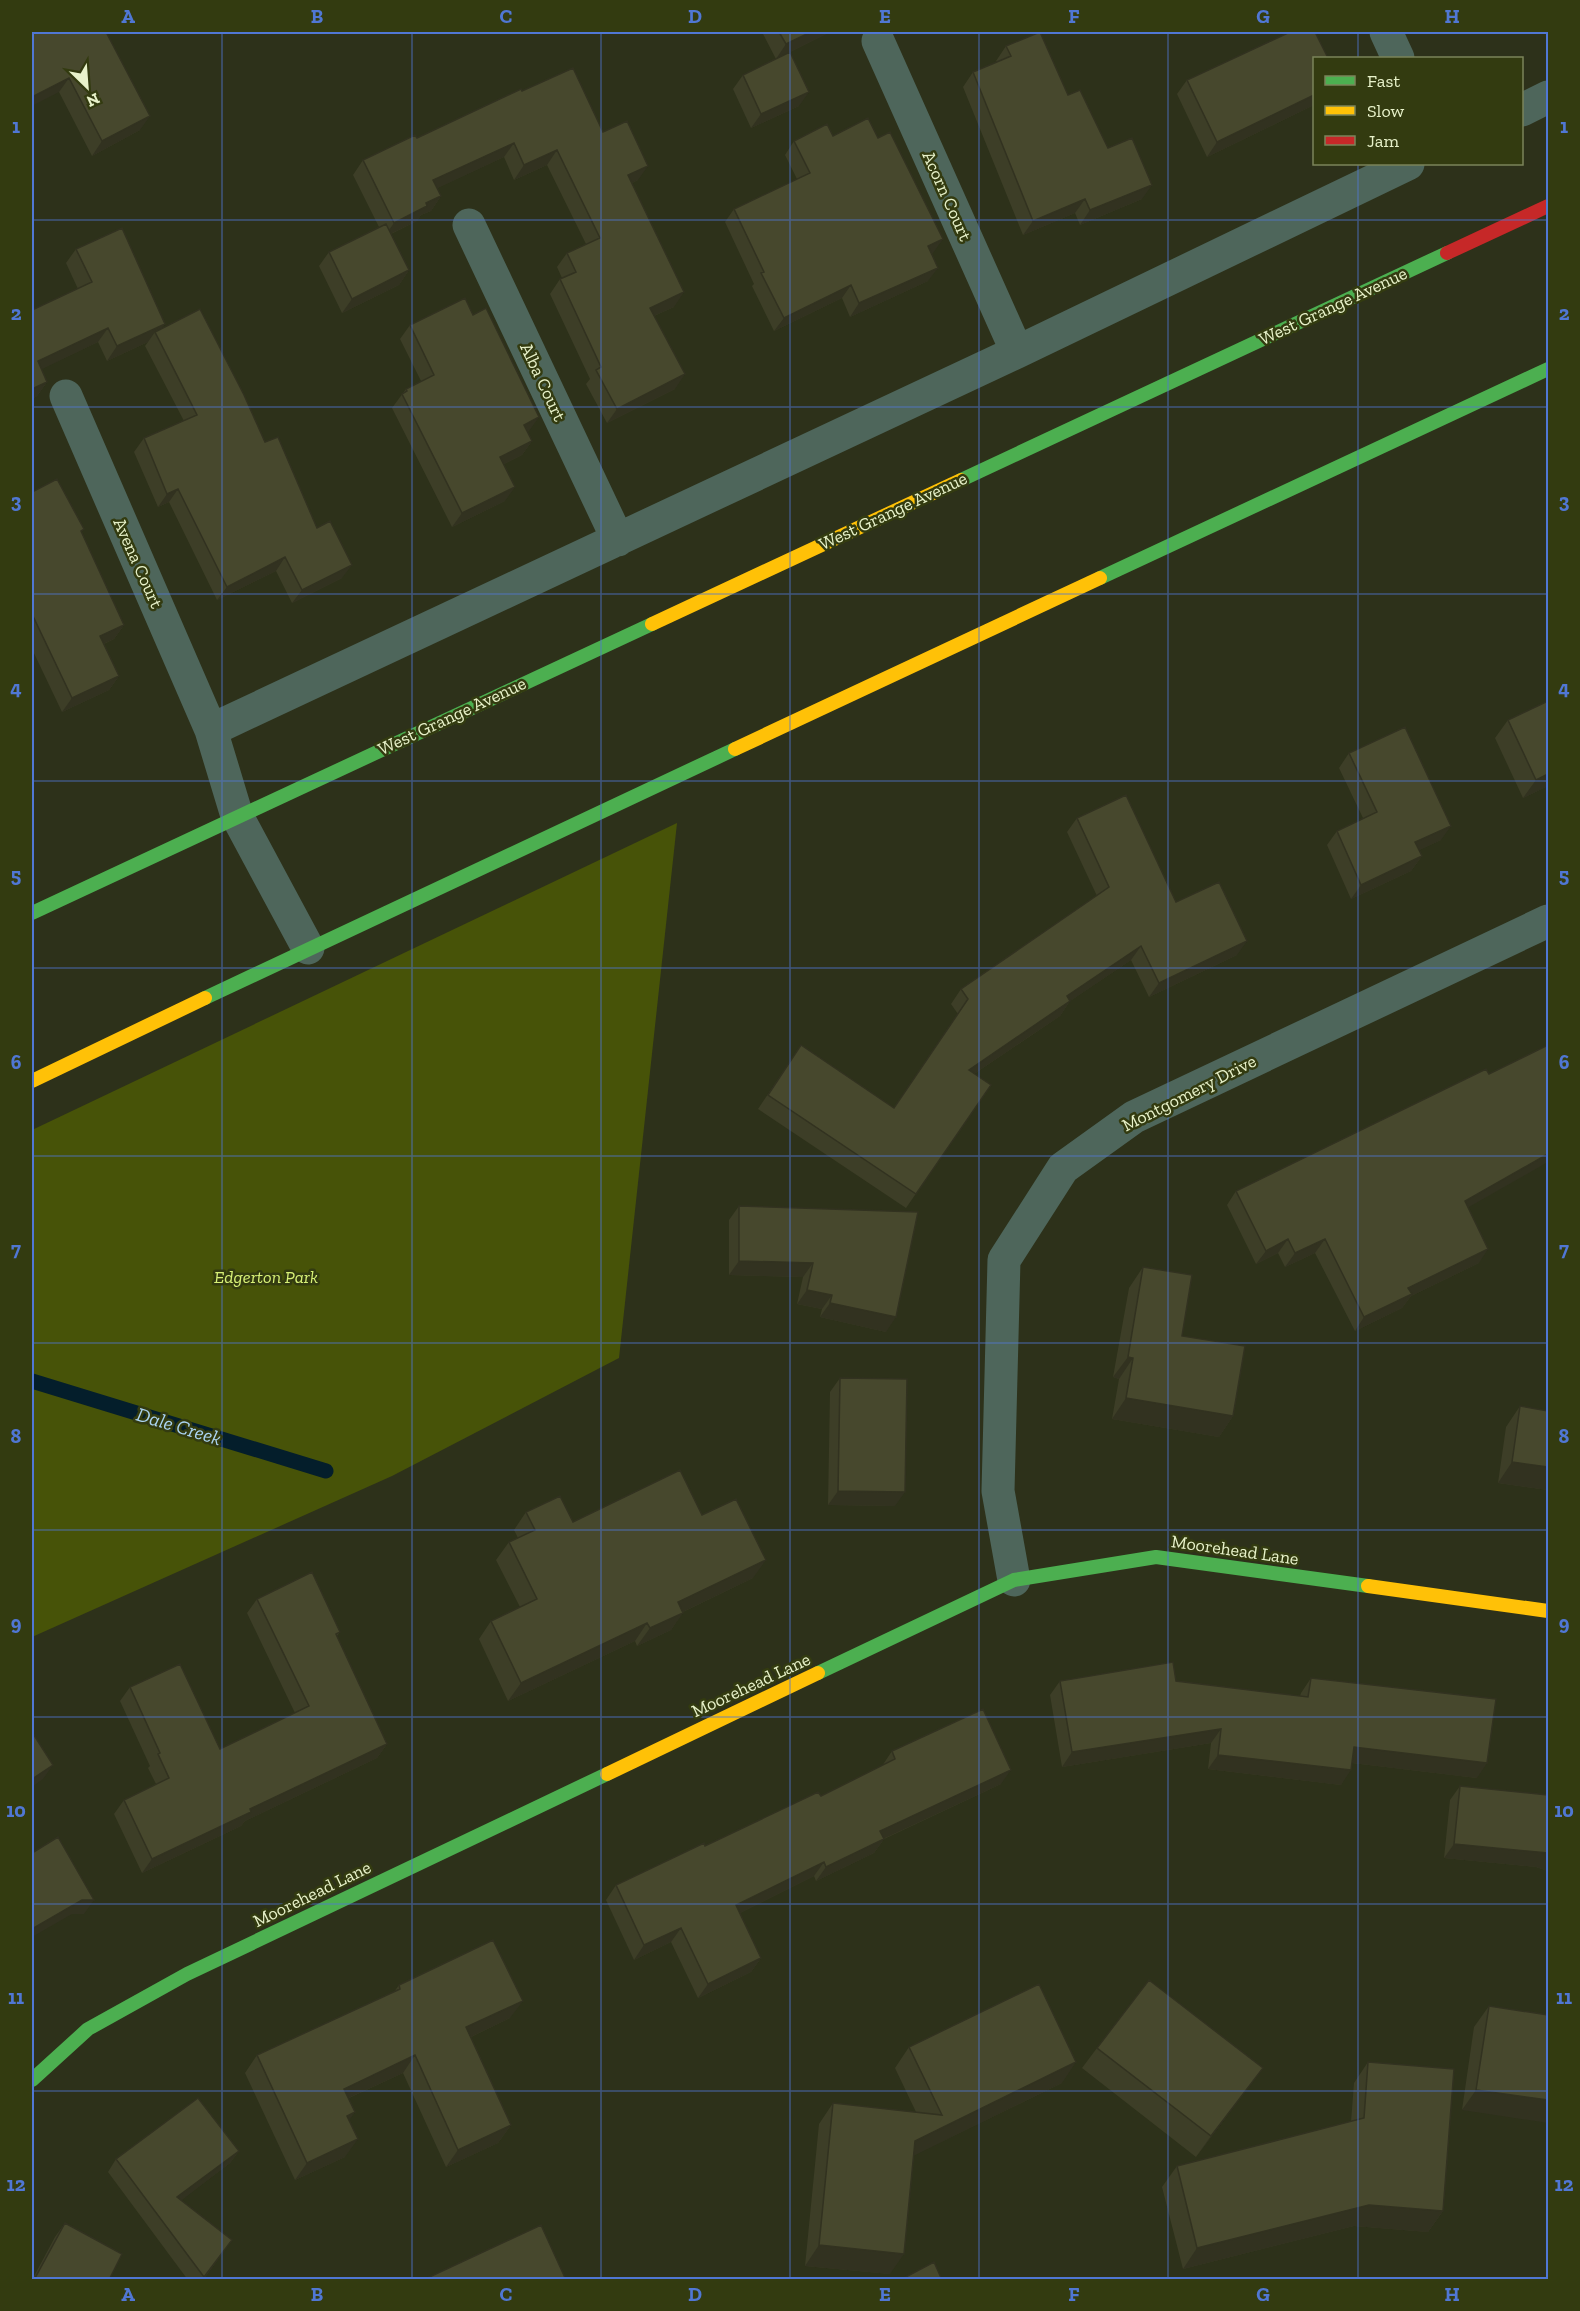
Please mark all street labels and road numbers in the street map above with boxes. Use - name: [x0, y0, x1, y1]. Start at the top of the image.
- street label: Acorn Court: [917, 148, 977, 245]
- street label: West Grange Avenue: [1255, 262, 1411, 350]
- street label: Alba Court: [515, 339, 571, 425]
- street label: West Grange Avenue: [815, 467, 971, 555]
- street label: Avena Court: [108, 514, 168, 612]
- street label: West Grange Avenue: [374, 672, 530, 760]
- street label: Montgomery Drive: [1118, 1050, 1260, 1136]
- street label: Moorehead Lane: [1170, 1530, 1300, 1570]
- street label: Moorehead Lane: [688, 1648, 814, 1722]
- street label: Moorehead Lane: [249, 1856, 375, 1932]

